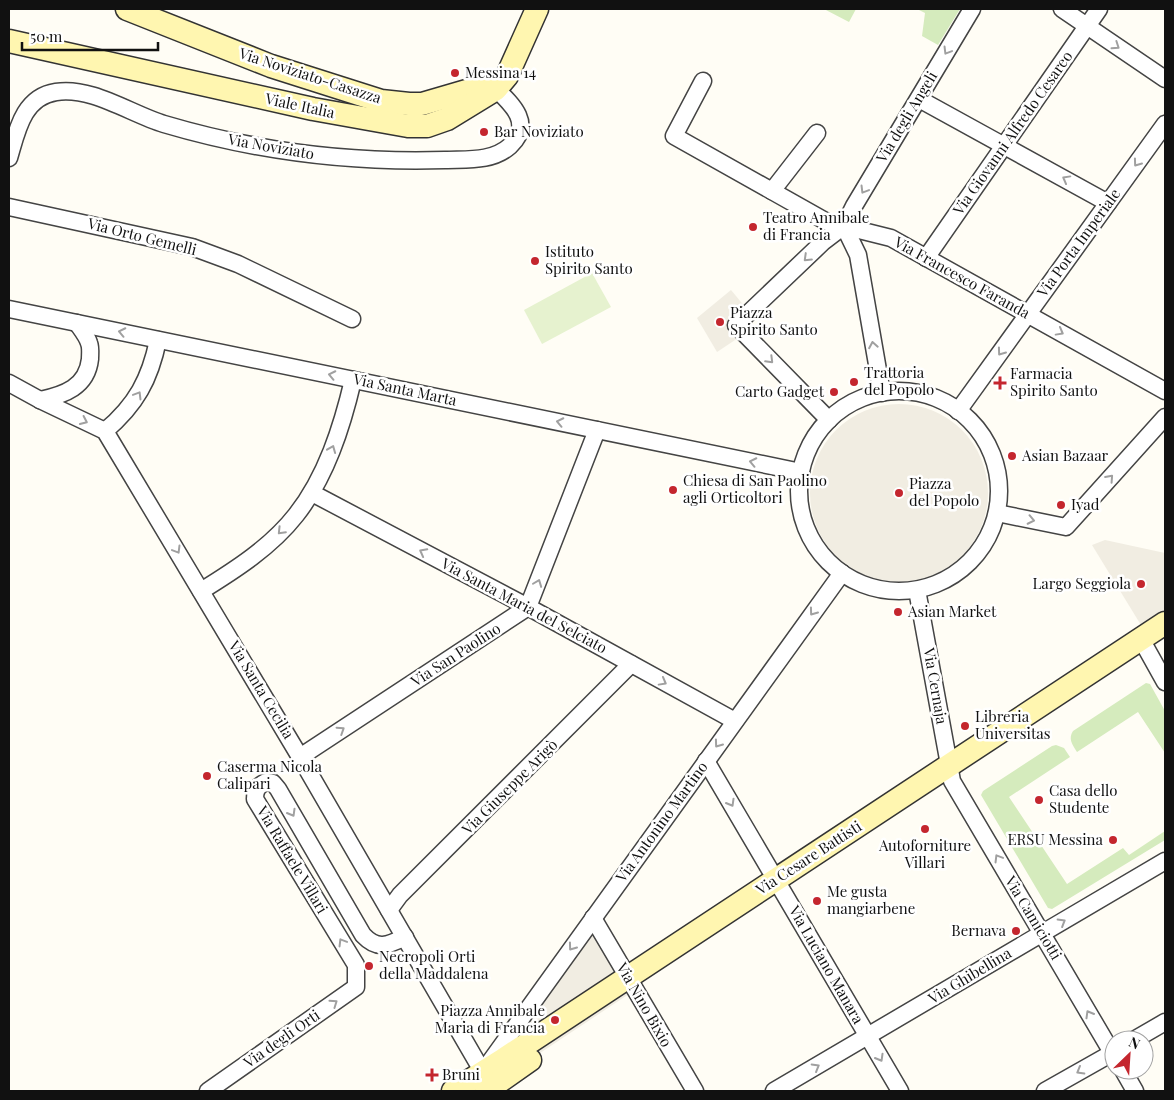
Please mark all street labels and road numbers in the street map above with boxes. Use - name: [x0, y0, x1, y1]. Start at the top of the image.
- street label: Via Noviziato-Casazza: [236, 42, 384, 108]
- street label: Via Giovanni Alfredo Cesareo: [947, 47, 1076, 219]
- street label: Via degli Angeli: [871, 67, 942, 167]
- street label: Viale Italia: [263, 88, 337, 122]
- street label: Via Noviziato: [226, 128, 316, 163]
- street label: Via Porta Imperiale: [1032, 184, 1124, 301]
- street label: Via Orto Gemelli: [85, 213, 199, 259]
- street label: Via Francesco Faranda: [890, 231, 1034, 323]
- street label: Via Santa Marta: [351, 368, 459, 410]
- street label: Via Santa Maria del Selciato: [437, 552, 611, 657]
- street label: Via San Paolino: [406, 618, 504, 691]
- street label: Via Santa Cecilia: [224, 636, 299, 743]
- street label: Via Cernaja: [919, 645, 953, 726]
- street label: Via Giuseppe Arigò: [457, 734, 561, 839]
- street label: Via Antonino Martino: [610, 757, 712, 886]
- street label: Via Raffaele Villari: [252, 801, 333, 917]
- street label: Via Cesare Battisti: [751, 815, 866, 899]
- street label: Via Camiciotti: [1000, 871, 1067, 964]
- street label: Via Luciano Manara: [784, 901, 869, 1028]
- street label: Via Ghibellina: [923, 942, 1015, 1008]
- street label: Via Nino Bixio: [612, 958, 677, 1050]
- street label: Via degli Orti: [239, 1004, 324, 1072]

